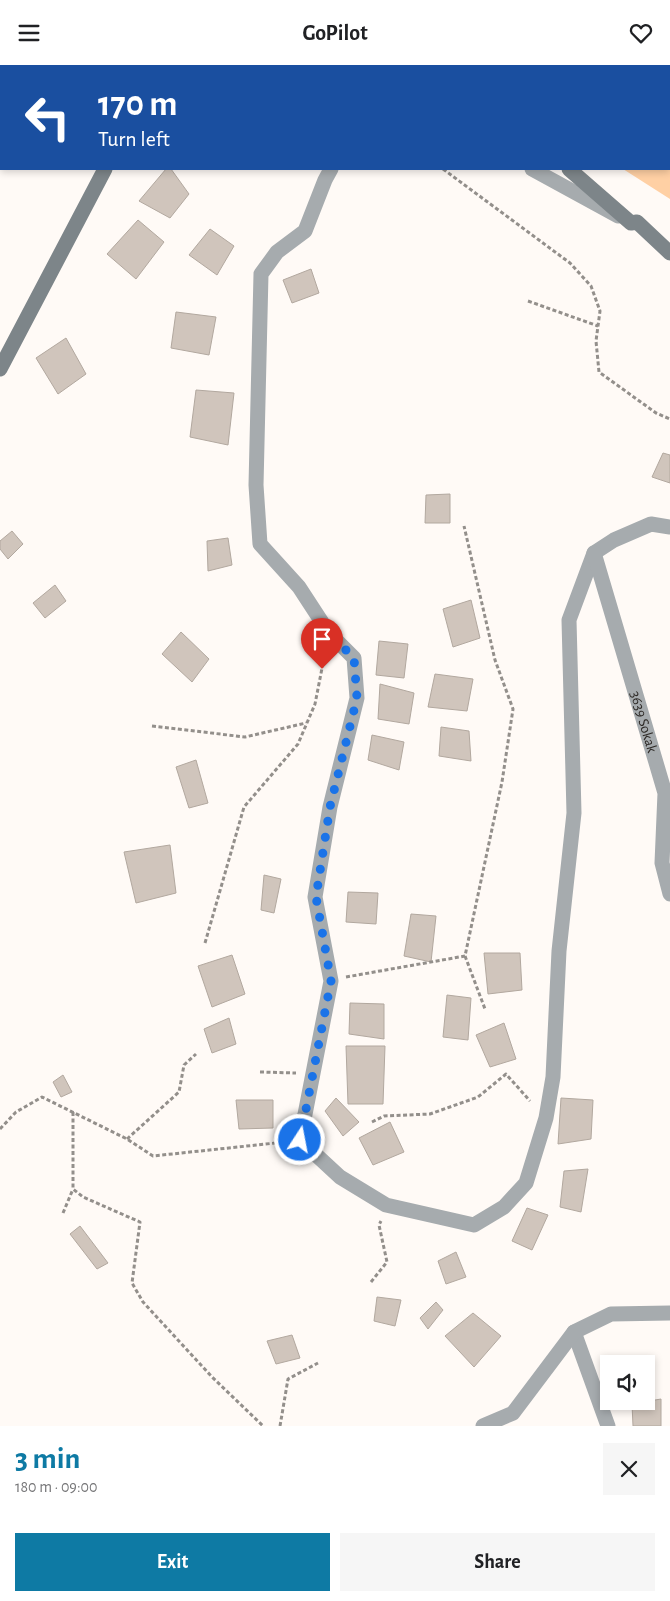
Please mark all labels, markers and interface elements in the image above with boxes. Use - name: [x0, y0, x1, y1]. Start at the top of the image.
- icon: menu: [15, 19, 43, 47]
- icon: heart: [627, 19, 655, 47]
- text: GoPilot: [302, 22, 368, 44]
- icon: left: [15, 85, 80, 150]
- text: 170 m: [98, 87, 178, 122]
- text: Turn left: [98, 128, 170, 150]
- pin: [301, 618, 343, 669]
- icon: arrive: [308, 625, 336, 653]
- street label: 3639 Sokak: [627, 689, 660, 755]
- position arrow: [273, 1113, 325, 1165]
- map controls: [600, 1355, 655, 1410]
- button: sound: [600, 1355, 655, 1410]
- button: close: [603, 1443, 655, 1495]
- text: 3 min: [15, 1444, 80, 1474]
- text: 180 m · 09:00: [15, 1479, 97, 1495]
- button: Exit: [15, 1533, 330, 1591]
- button: Share: [340, 1533, 655, 1591]

